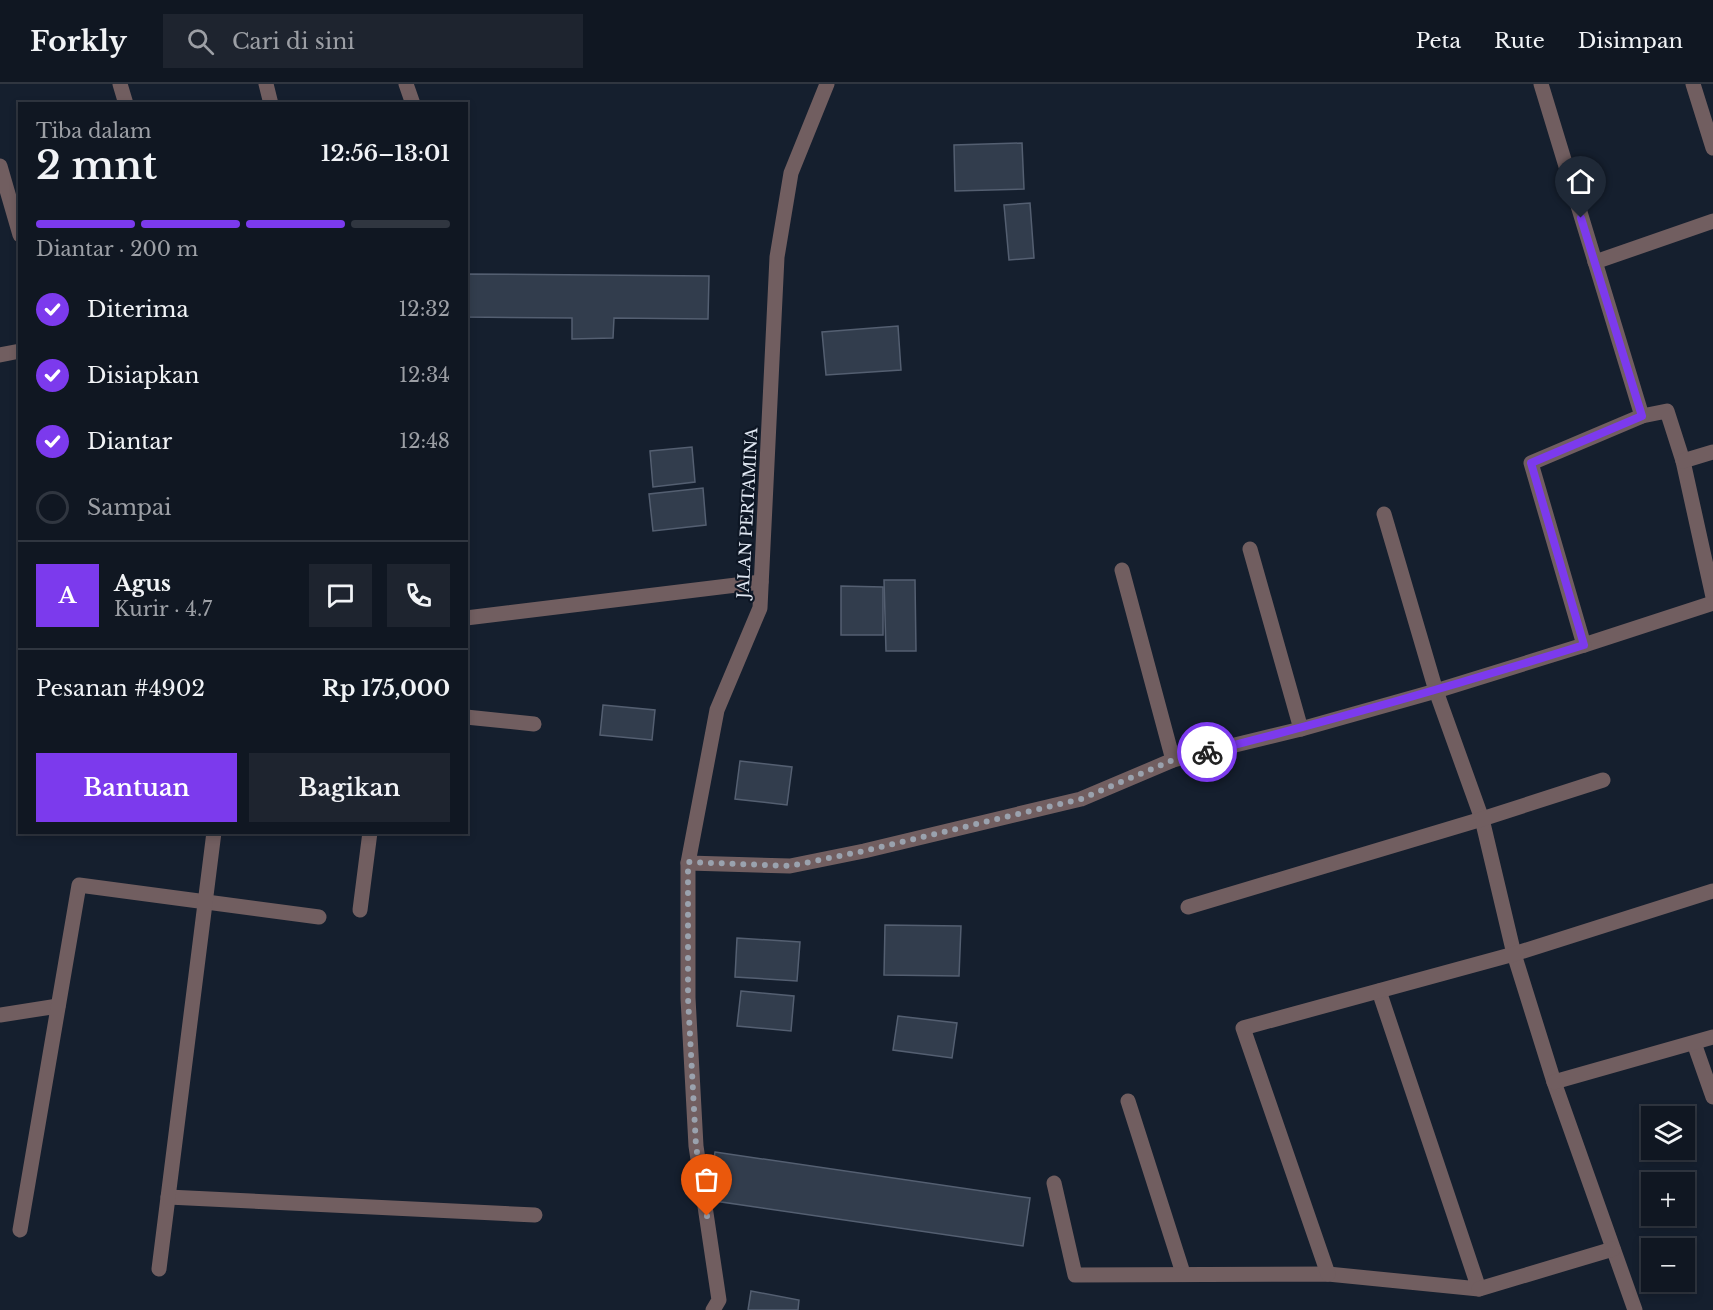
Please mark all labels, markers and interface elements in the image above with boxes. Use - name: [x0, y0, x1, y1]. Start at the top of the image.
- search box: [163, 14, 583, 68]
- text: Forkly: [30, 24, 127, 59]
- icon: search: [184, 25, 217, 58]
- text: Cari di sini: [232, 28, 355, 55]
- text: Peta: [1416, 28, 1461, 54]
- text: Rute: [1494, 28, 1545, 54]
- text: Disimpan: [1578, 28, 1683, 54]
- text: Tiba dalam: [36, 119, 152, 143]
- text: 12:56–13:01: [321, 140, 450, 167]
- text: 2 mnt: [36, 141, 157, 190]
- pin: [1555, 156, 1606, 218]
- icon: home: [1564, 165, 1597, 198]
- text: Diantar · 200 m: [36, 237, 198, 261]
- icon: check: [36, 293, 69, 326]
- text: Diterima: [87, 296, 189, 323]
- text: 12:32: [398, 297, 450, 321]
- icon: check: [36, 359, 69, 392]
- text: Disiapkan: [87, 362, 199, 389]
- text: 12:34: [399, 363, 450, 387]
- icon: check: [36, 425, 69, 458]
- street label: JALAN PERTAMINA: [732, 426, 761, 601]
- text: Diantar: [87, 428, 172, 455]
- text: 12:48: [399, 429, 450, 453]
- text: Sampai: [87, 494, 172, 521]
- button: chat: [309, 564, 372, 627]
- button: phone: [387, 564, 450, 627]
- text: Agus: [114, 570, 171, 597]
- text: A: [59, 582, 76, 609]
- text: Kurir · 4.7: [114, 597, 212, 621]
- text: Pesanan #4902: [36, 675, 205, 702]
- text: Rp 175,000: [322, 675, 450, 702]
- courier: [1177, 722, 1237, 782]
- icon: bike: [1191, 736, 1224, 769]
- button: Bantuan: [36, 753, 237, 822]
- button: Bagikan: [249, 753, 450, 822]
- map controls: [1641, 1106, 1695, 1292]
- button: layers: [1641, 1106, 1695, 1160]
- pin: [681, 1154, 732, 1216]
- icon: bag: [690, 1163, 723, 1196]
- button: +: [1641, 1172, 1695, 1226]
- button: −: [1641, 1238, 1695, 1292]

